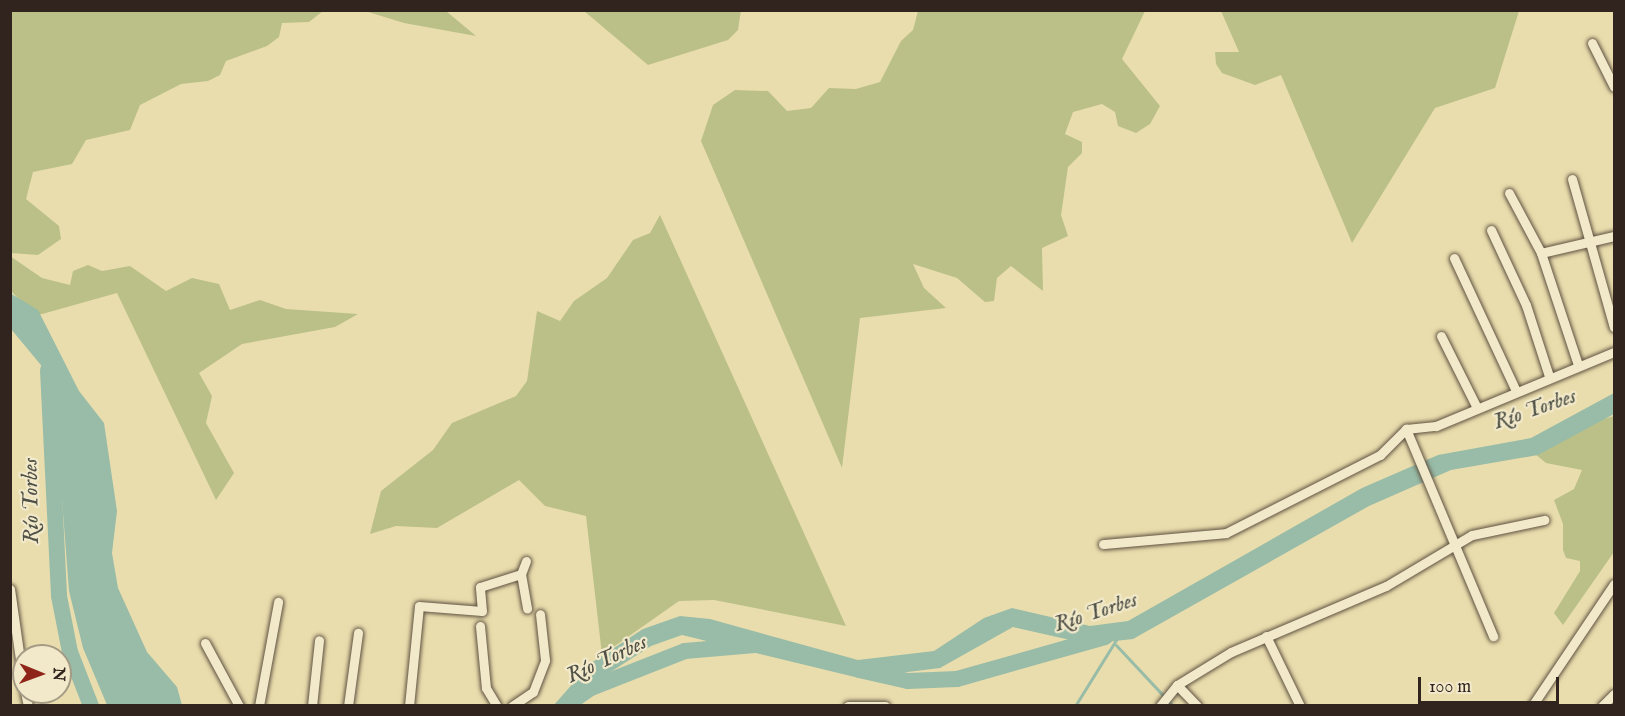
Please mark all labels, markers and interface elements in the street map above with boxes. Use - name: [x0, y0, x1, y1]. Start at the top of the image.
- water label: Río Torbes: [1490, 384, 1580, 436]
- water label: Río Torbes: [18, 458, 46, 544]
- water label: Río Torbes: [1051, 587, 1141, 639]
- water label: Río Torbes: [563, 630, 651, 690]
- north arrow: [12, 644, 72, 704]
- scale bar: [1421, 665, 1562, 703]
- text: N: [48, 667, 68, 681]
- text: 100 m: [1429, 676, 1471, 699]

